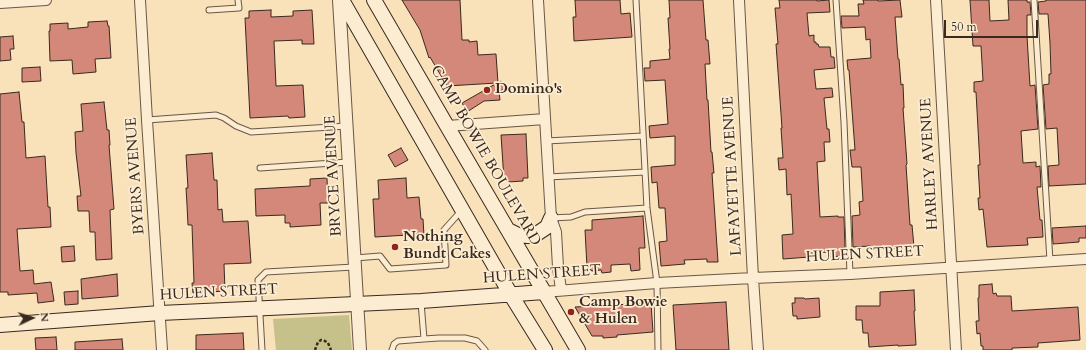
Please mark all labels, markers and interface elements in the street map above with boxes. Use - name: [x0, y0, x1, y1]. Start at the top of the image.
- scale bar: [946, 12, 1040, 38]
- text: 50 m: [951, 19, 977, 35]
- street label: CAMP BOWIE BOULEVARD: [426, 63, 544, 249]
- place label: Domino's: [495, 81, 562, 99]
- marker: Domino's: [482, 85, 492, 95]
- street label: LAFAYETTE AVENUE: [720, 96, 746, 256]
- street label: HARLEY AVENUE: [918, 97, 942, 231]
- street label: BRYCE AVENUE: [322, 115, 346, 237]
- street label: BYERS AVENUE: [123, 117, 149, 235]
- place label: Nothing Bundt Cakes: [403, 229, 491, 264]
- marker: Nothing Bundt Cakes: [390, 242, 400, 252]
- street label: HULEN STREET: [805, 243, 925, 267]
- street label: HULEN STREET: [482, 262, 602, 288]
- street label: HULEN STREET: [159, 281, 279, 305]
- place label: Camp Bowie & Hulen: [579, 294, 667, 329]
- north arrow: [12, 298, 52, 338]
- marker: Camp Bowie & Hulen: [566, 307, 576, 317]
- text: N: [37, 312, 52, 322]

